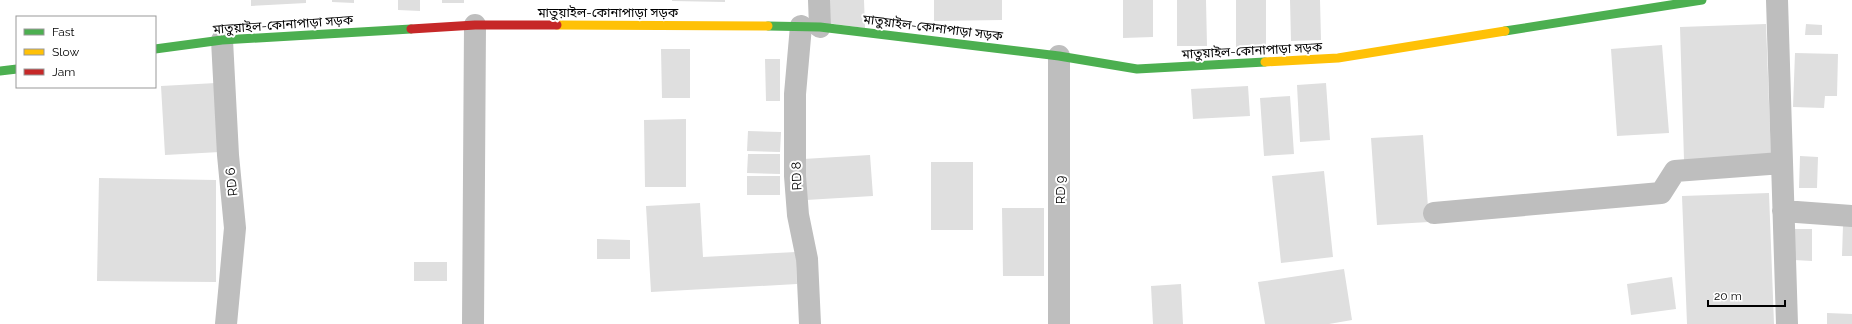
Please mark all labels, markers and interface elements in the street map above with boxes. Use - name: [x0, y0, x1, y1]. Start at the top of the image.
- street label: মাতুয়াইল-কোনাপাড়া সড়ক: [537, 5, 679, 21]
- street label: মাতুয়াইল-কোনাপাড়া সড়ক: [861, 11, 1004, 45]
- street label: মাতুয়াইল-কোনাপাড়া সড়ক: [211, 12, 354, 38]
- legend: [16, 16, 156, 88]
- text: Fast: [52, 25, 75, 39]
- street label: মাতুয়াইল-কোনাপাড়া সড়ক: [1180, 39, 1323, 63]
- text: Slow: [52, 45, 79, 59]
- text: Jam: [52, 65, 75, 79]
- street label: RD 8: [788, 161, 804, 191]
- street label: RD 6: [223, 167, 240, 197]
- street label: RD 9: [1053, 175, 1068, 204]
- scale bar: [1708, 282, 1785, 308]
- text: 20 m: [1714, 289, 1742, 303]

